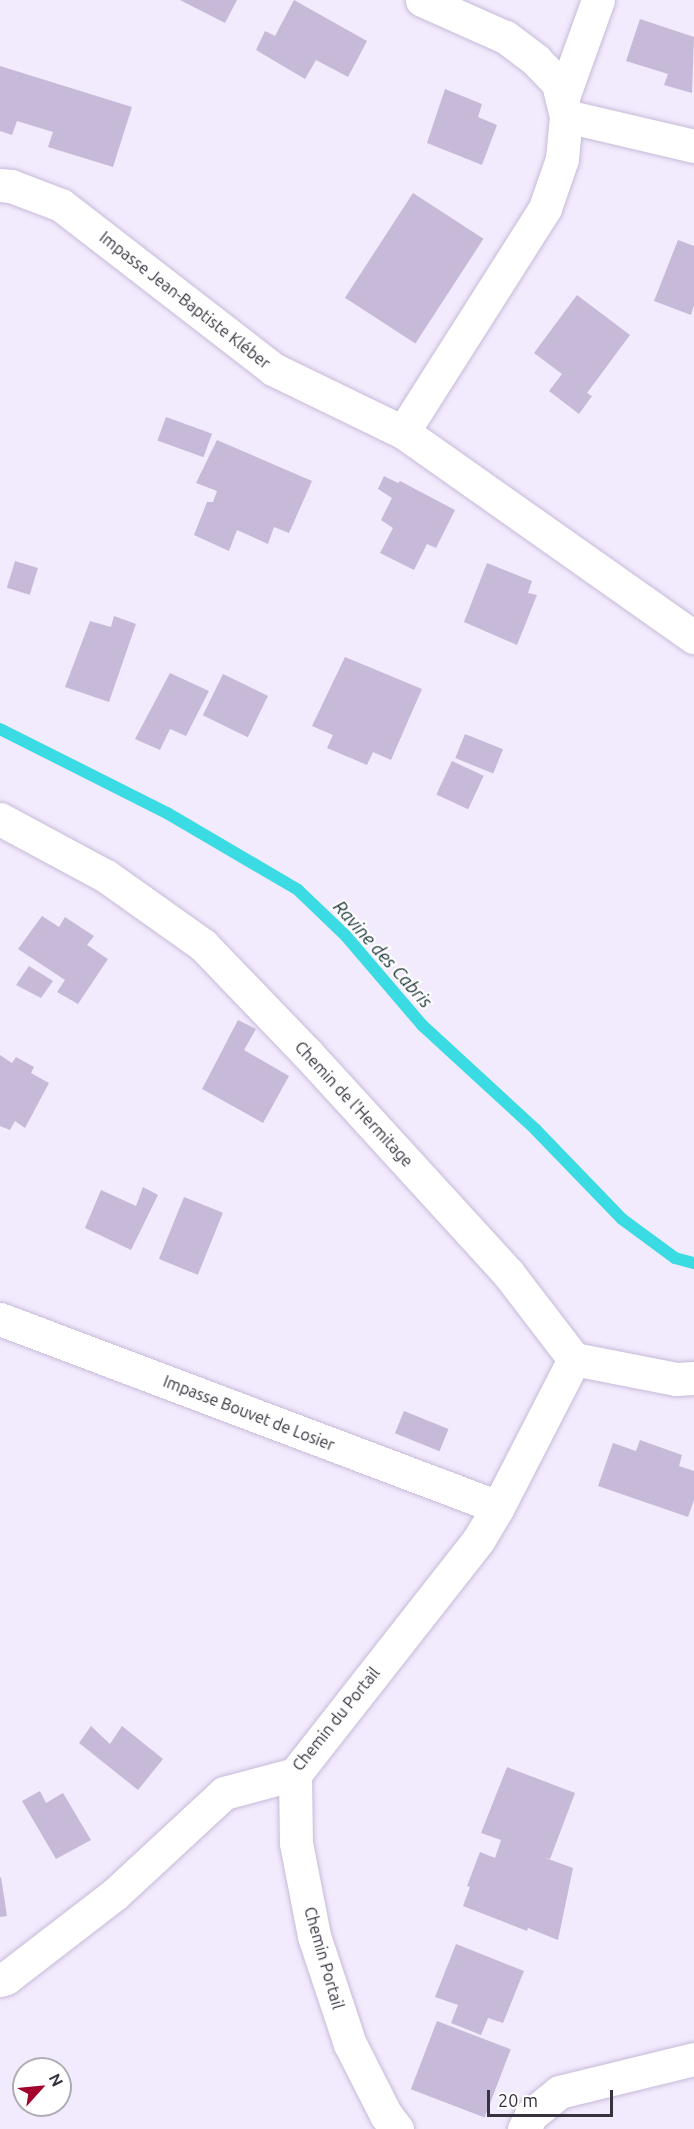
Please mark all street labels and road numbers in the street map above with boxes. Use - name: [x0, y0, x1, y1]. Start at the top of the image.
- street label: Impasse Jean-Baptiste Kléber: [96, 227, 274, 373]
- street label: Chemin de l'Hermitage: [291, 1037, 417, 1171]
- street label: Impasse Bouvet de Losier: [161, 1371, 337, 1455]
- street label: Chemin du Portail: [288, 1663, 384, 1775]
- street label: Chemin Portail: [300, 1905, 348, 2011]

